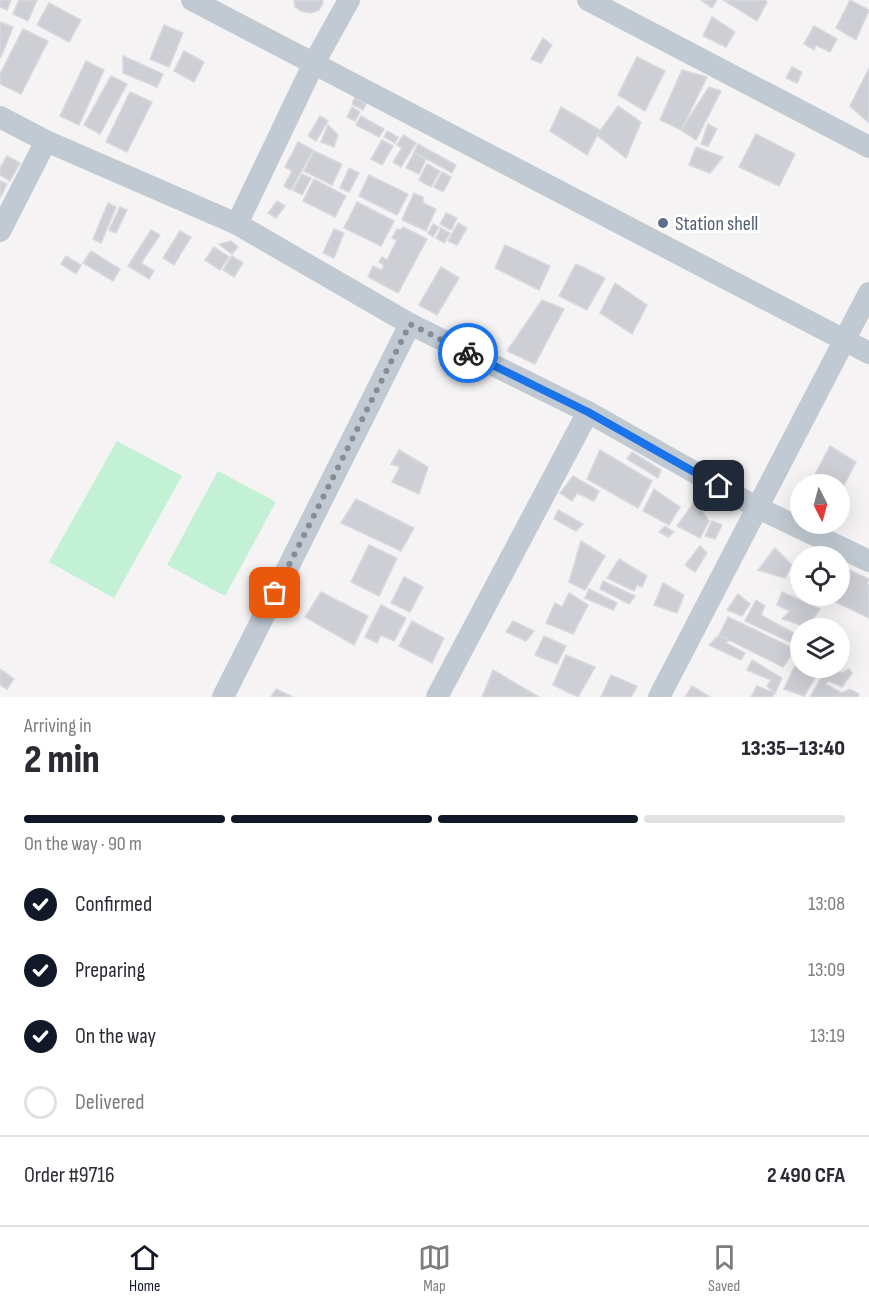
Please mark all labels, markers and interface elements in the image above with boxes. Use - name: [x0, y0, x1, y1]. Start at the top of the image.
- place label: Station shell: [675, 212, 758, 236]
- marker: Station shell: [656, 216, 670, 230]
- courier: [438, 323, 498, 383]
- icon: bike: [452, 337, 485, 370]
- pin: [693, 460, 744, 511]
- icon: home: [702, 469, 735, 502]
- north arrow: [790, 474, 850, 534]
- map controls: [790, 474, 850, 678]
- button: locate: [790, 546, 850, 606]
- pin: [249, 567, 300, 618]
- icon: bag: [258, 576, 291, 609]
- button: layers: [790, 618, 850, 678]
- text: Arriving in: [24, 714, 92, 738]
- text: 13:35–13:40: [742, 735, 845, 762]
- text: 2 min: [24, 737, 100, 784]
- text: On the way · 90 m: [24, 832, 142, 856]
- icon: check: [24, 888, 57, 921]
- text: Confirmed: [75, 891, 152, 918]
- text: 13:08: [808, 892, 845, 916]
- icon: check: [24, 954, 57, 987]
- text: Preparing: [75, 957, 145, 984]
- text: 13:09: [808, 958, 845, 982]
- icon: check: [24, 1020, 57, 1053]
- text: On the way: [75, 1023, 156, 1050]
- text: 13:19: [810, 1024, 845, 1048]
- text: Delivered: [75, 1089, 144, 1116]
- text: Order #9716: [24, 1162, 115, 1189]
- text: 2 490 CFA: [767, 1162, 845, 1189]
- tab: Home: [128, 1241, 161, 1296]
- tab: Map: [418, 1241, 451, 1296]
- tab: Saved: [708, 1241, 741, 1296]

